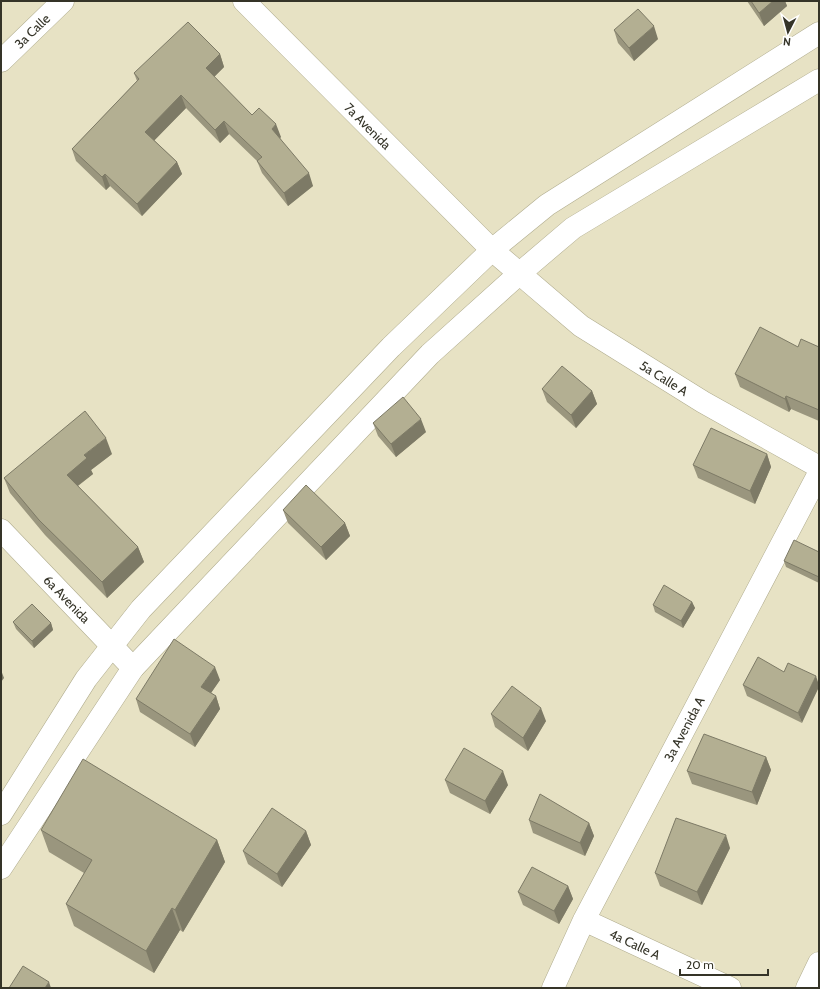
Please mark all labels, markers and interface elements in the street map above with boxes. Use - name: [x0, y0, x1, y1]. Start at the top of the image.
- street label: 3a Calle: [11, 10, 53, 52]
- north arrow: [768, 12, 808, 52]
- text: N: [782, 35, 792, 49]
- street label: 7a Avenida: [341, 99, 395, 153]
- street label: 5a Calle A: [637, 357, 691, 399]
- street label: 6a Avenida: [40, 572, 94, 627]
- street label: 3a Avenida A: [660, 694, 708, 764]
- street label: 4a Calle A: [607, 925, 663, 963]
- scale bar: [680, 951, 768, 977]
- text: 20 m: [686, 957, 714, 972]

